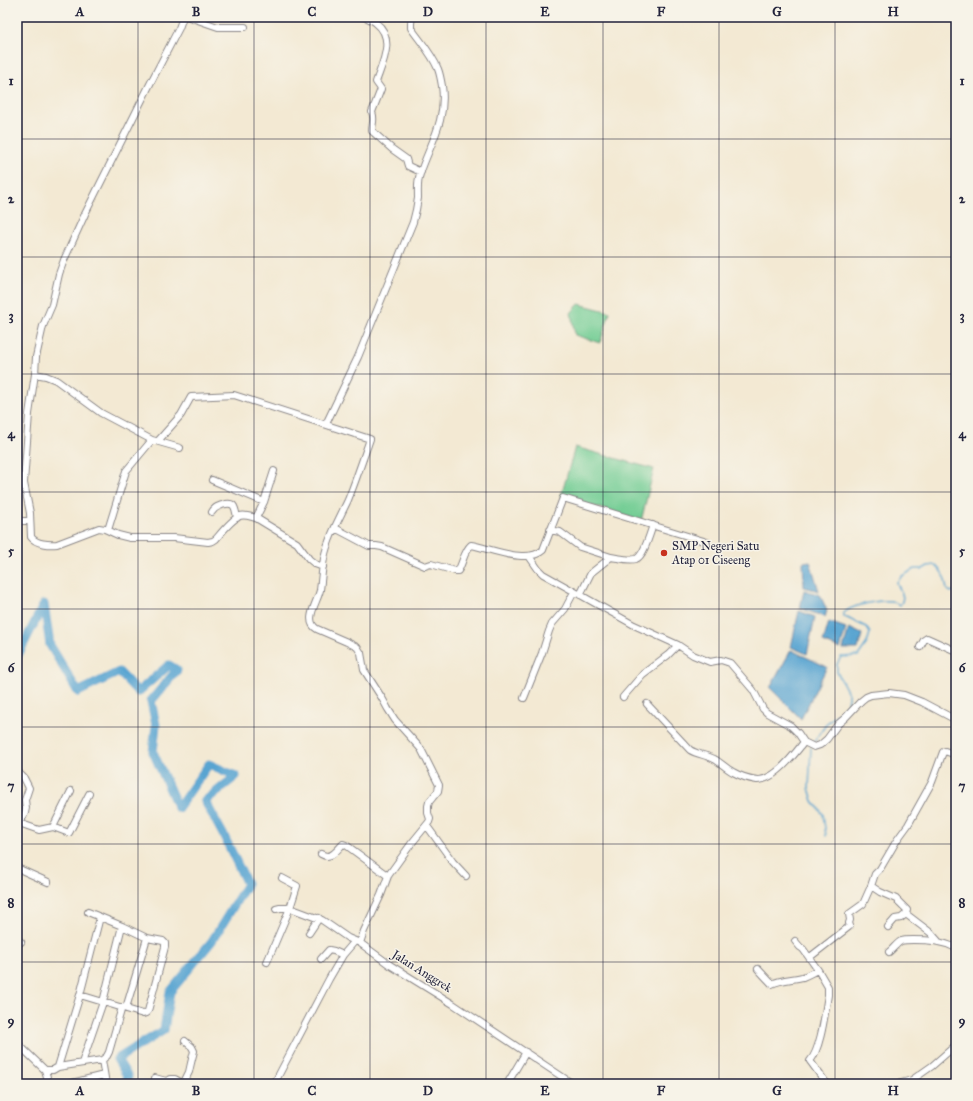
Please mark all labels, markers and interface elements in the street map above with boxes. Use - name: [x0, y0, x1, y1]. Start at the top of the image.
- text: A: [75, 4, 85, 20]
- text: B: [192, 4, 201, 20]
- text: C: [308, 4, 317, 20]
- text: D: [423, 4, 433, 20]
- text: E: [540, 4, 550, 20]
- text: F: [657, 4, 666, 20]
- text: G: [772, 4, 782, 20]
- text: H: [887, 4, 899, 20]
- text: 1: [8, 73, 14, 89]
- text: 1: [959, 73, 965, 89]
- text: 2: [8, 191, 15, 207]
- text: 2: [959, 191, 966, 207]
- text: 3: [8, 308, 14, 324]
- text: 3: [959, 308, 965, 324]
- text: 4: [7, 426, 15, 442]
- text: 4: [958, 426, 966, 442]
- place label: SMP Negeri Satu Atap 01 Ciseeng: [671, 539, 760, 568]
- text: 5: [8, 543, 15, 559]
- text: 5: [959, 543, 966, 559]
- marker: SMP Negeri Satu Atap 01 Ciseeng: [659, 548, 669, 558]
- text: 6: [8, 660, 16, 676]
- text: 6: [959, 660, 967, 676]
- text: 7: [8, 778, 15, 794]
- text: 7: [959, 778, 966, 794]
- text: 8: [8, 895, 15, 911]
- text: 8: [959, 895, 966, 911]
- street label: Jalan Anggrek: [387, 946, 455, 996]
- text: 9: [8, 1013, 15, 1029]
- text: 9: [959, 1013, 966, 1029]
- text: A: [75, 1083, 85, 1099]
- text: B: [192, 1083, 201, 1099]
- text: C: [308, 1083, 317, 1099]
- text: D: [423, 1083, 433, 1099]
- text: E: [540, 1083, 550, 1099]
- text: F: [657, 1083, 666, 1099]
- text: G: [772, 1083, 782, 1099]
- text: H: [887, 1083, 899, 1099]

